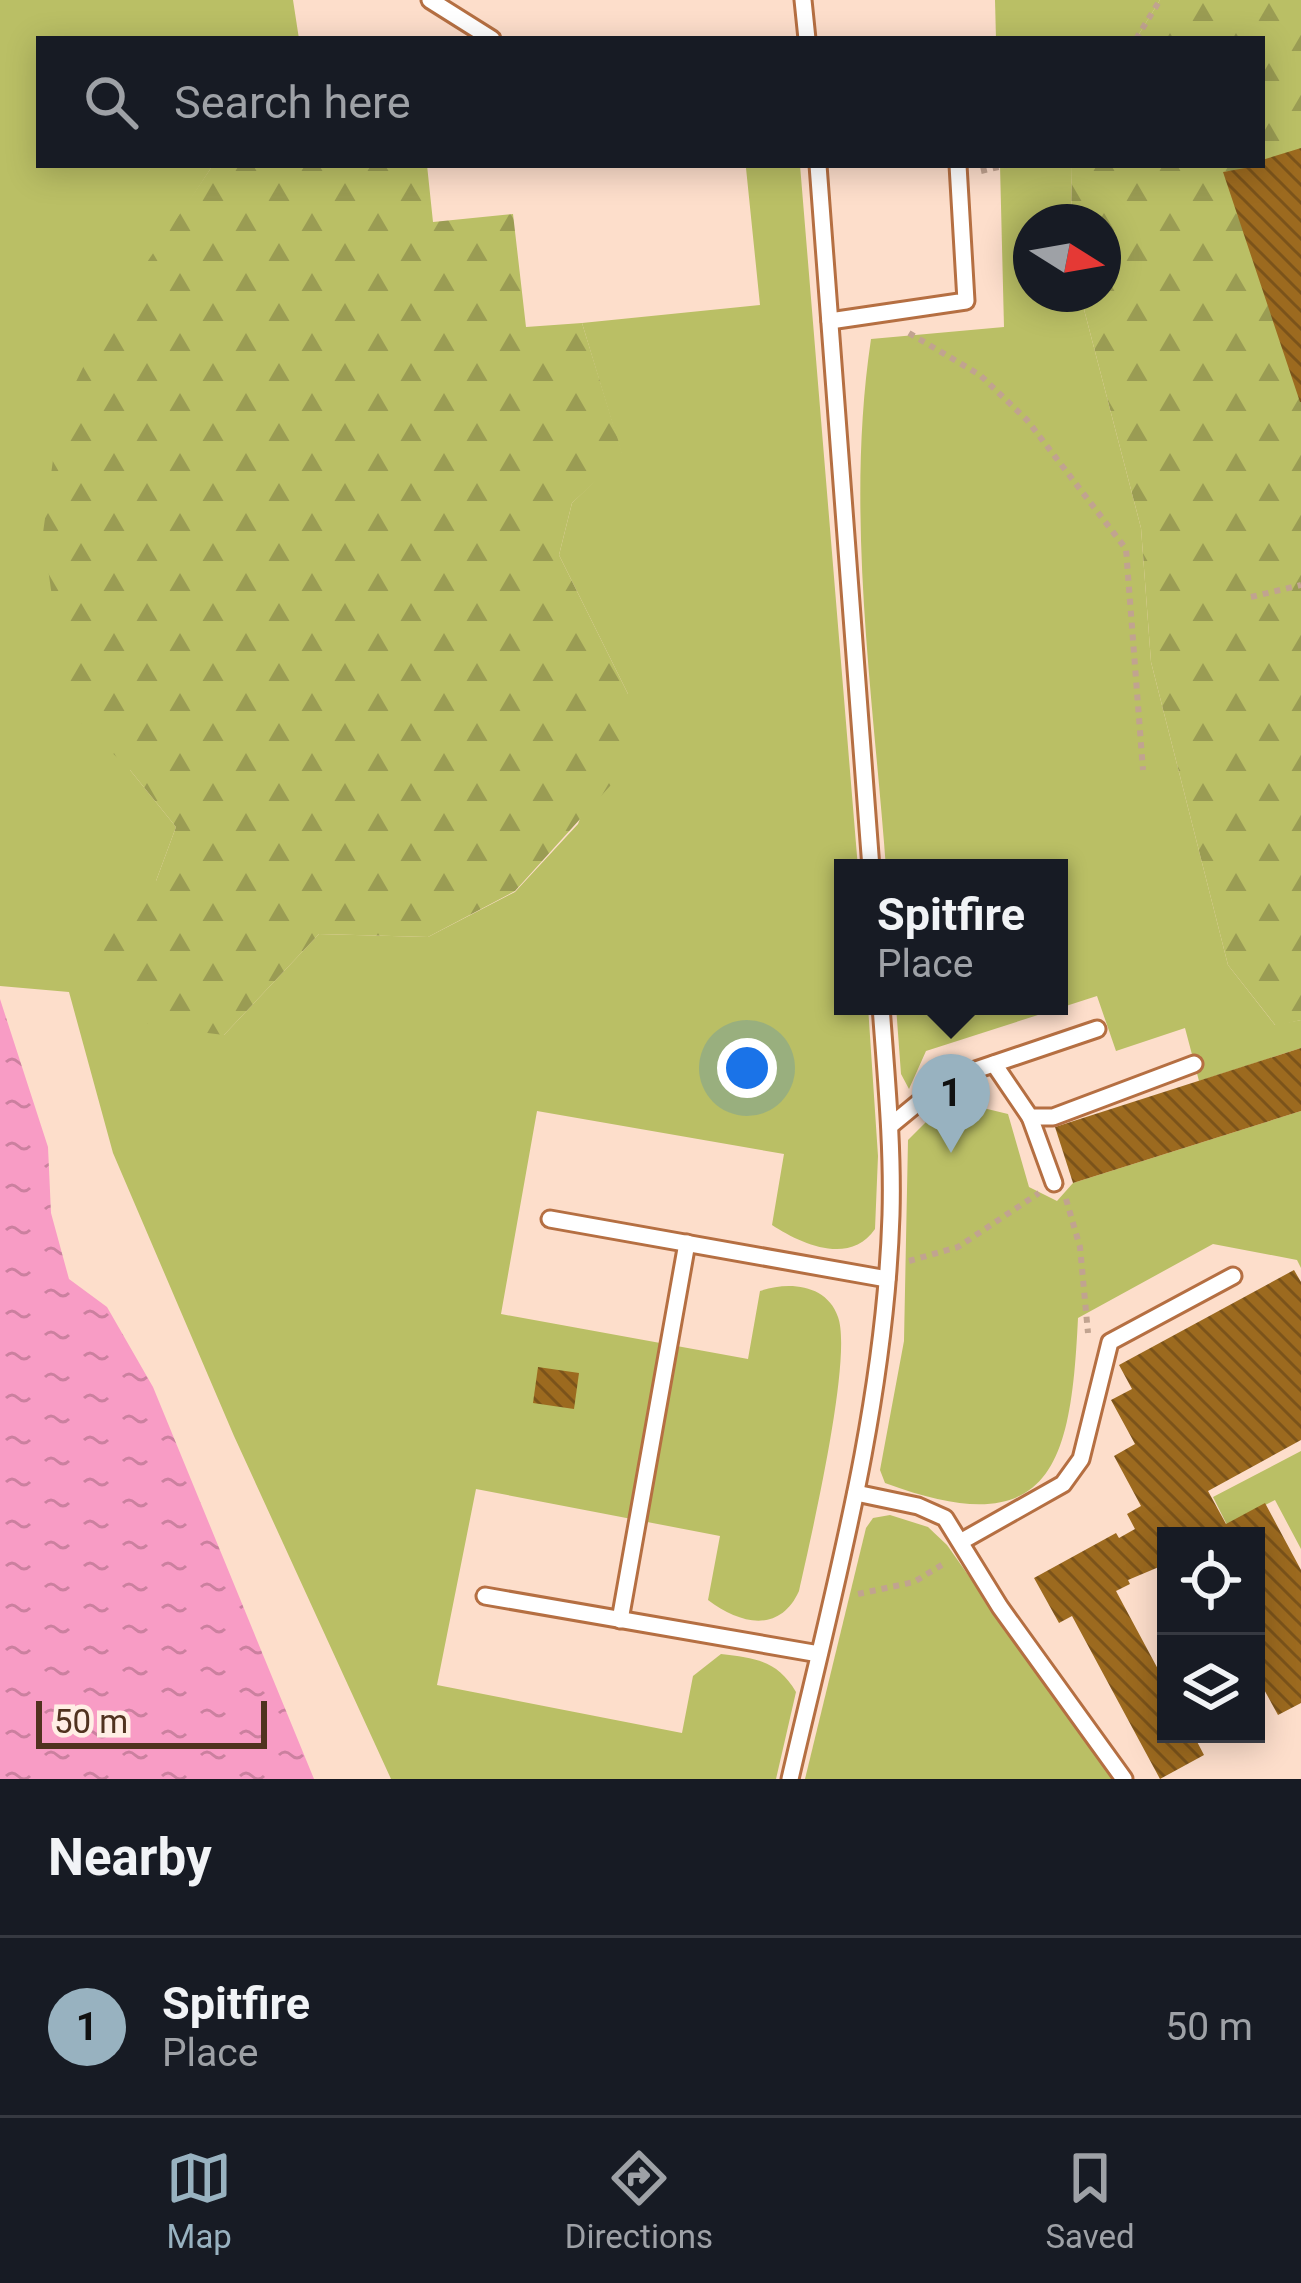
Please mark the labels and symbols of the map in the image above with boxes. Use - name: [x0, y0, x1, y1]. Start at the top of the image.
- north arrow: [1013, 204, 1121, 312]
- your location: [717, 1038, 777, 1098]
- pin: 1: [912, 1054, 990, 1153]
- scale bar: [36, 1695, 267, 1748]

